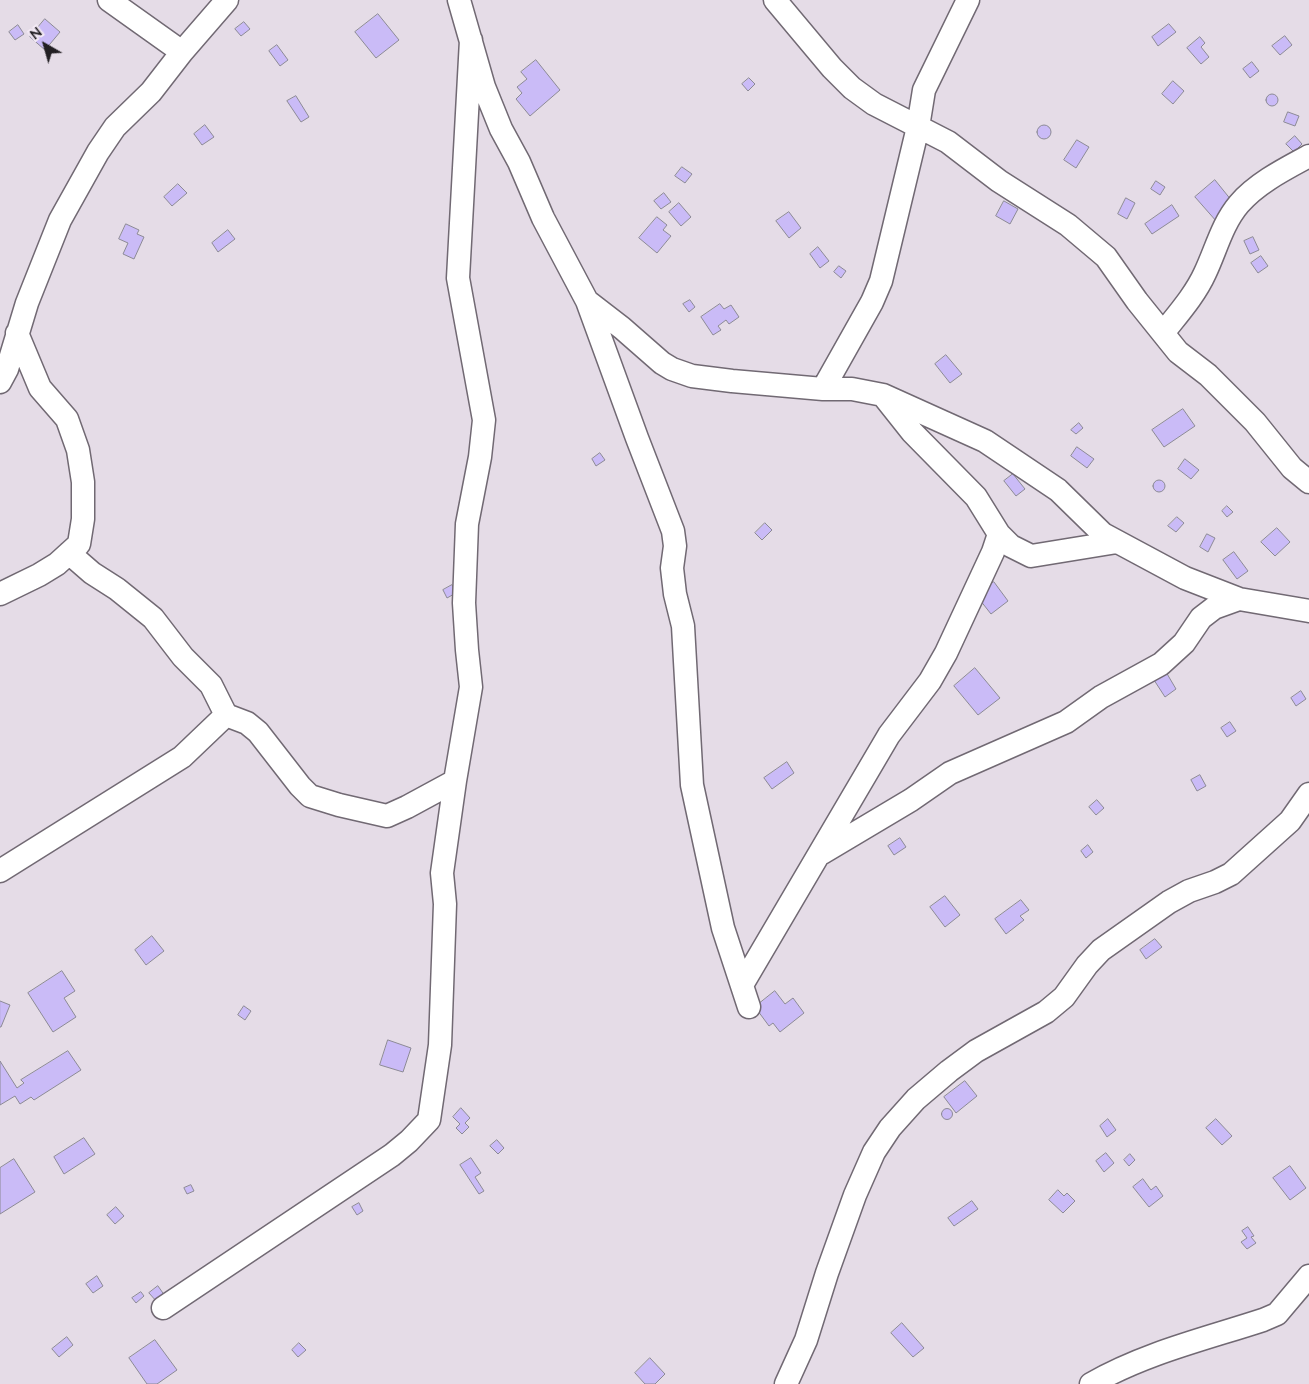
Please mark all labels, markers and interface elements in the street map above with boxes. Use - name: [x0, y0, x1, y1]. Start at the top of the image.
- north arrow: [20, 20, 70, 70]
- text: N: [26, 23, 45, 44]

